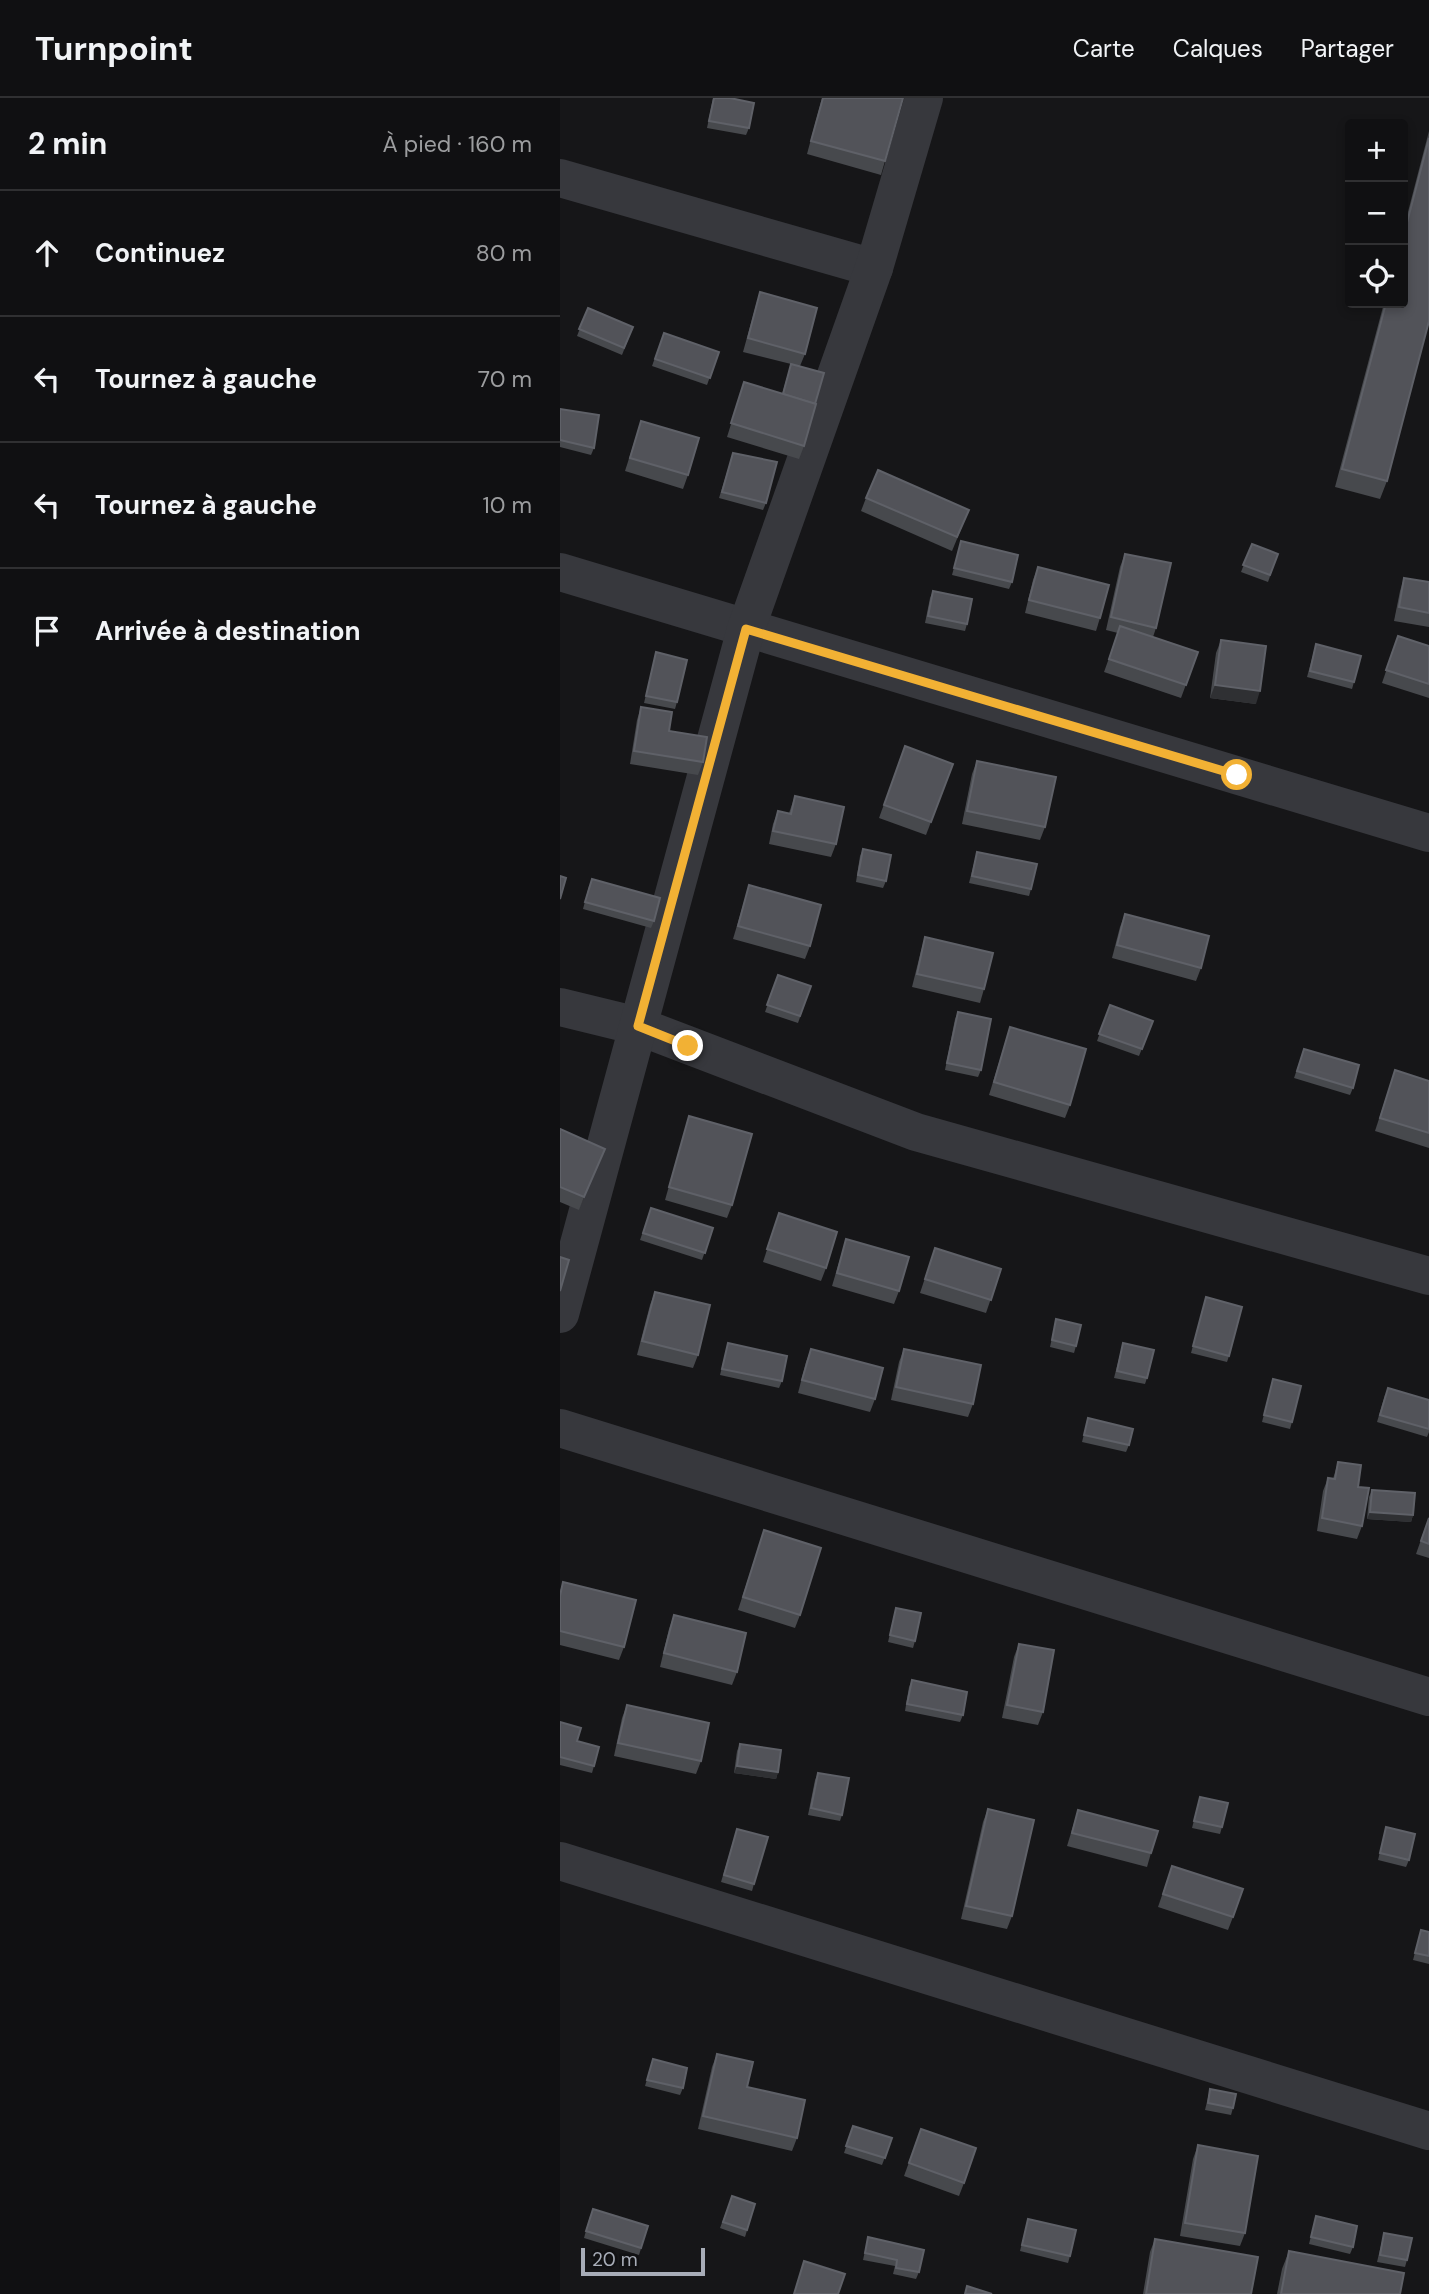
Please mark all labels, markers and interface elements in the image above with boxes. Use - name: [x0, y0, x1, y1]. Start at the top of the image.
- text: Turnpoint: [35, 27, 193, 70]
- text: Carte: [1073, 33, 1135, 64]
- text: Calques: [1173, 33, 1263, 64]
- text: Partager: [1301, 33, 1394, 64]
- map controls: [1345, 119, 1408, 308]
- button: +: [1345, 119, 1408, 182]
- text: 2 min: [28, 124, 107, 163]
- text: À pied · 160 m: [382, 129, 532, 159]
- button: −: [1345, 182, 1408, 245]
- icon: ahead: [28, 234, 66, 272]
- text: Continuez: [95, 236, 225, 270]
- text: 80 m: [476, 238, 532, 268]
- button: locate: [1345, 245, 1408, 308]
- icon: left: [28, 360, 66, 398]
- text: Tournez à gauche: [95, 362, 317, 396]
- text: 70 m: [478, 364, 532, 394]
- icon: left: [28, 486, 66, 524]
- text: Tournez à gauche: [95, 488, 317, 522]
- text: 10 m: [482, 490, 532, 520]
- icon: arrive: [28, 612, 66, 650]
- text: Arrivée à destination: [95, 614, 361, 648]
- route start: [1221, 759, 1252, 790]
- route end: [672, 1030, 703, 1061]
- scale bar: [581, 2245, 705, 2277]
- text: 20 m: [592, 2247, 638, 2272]

